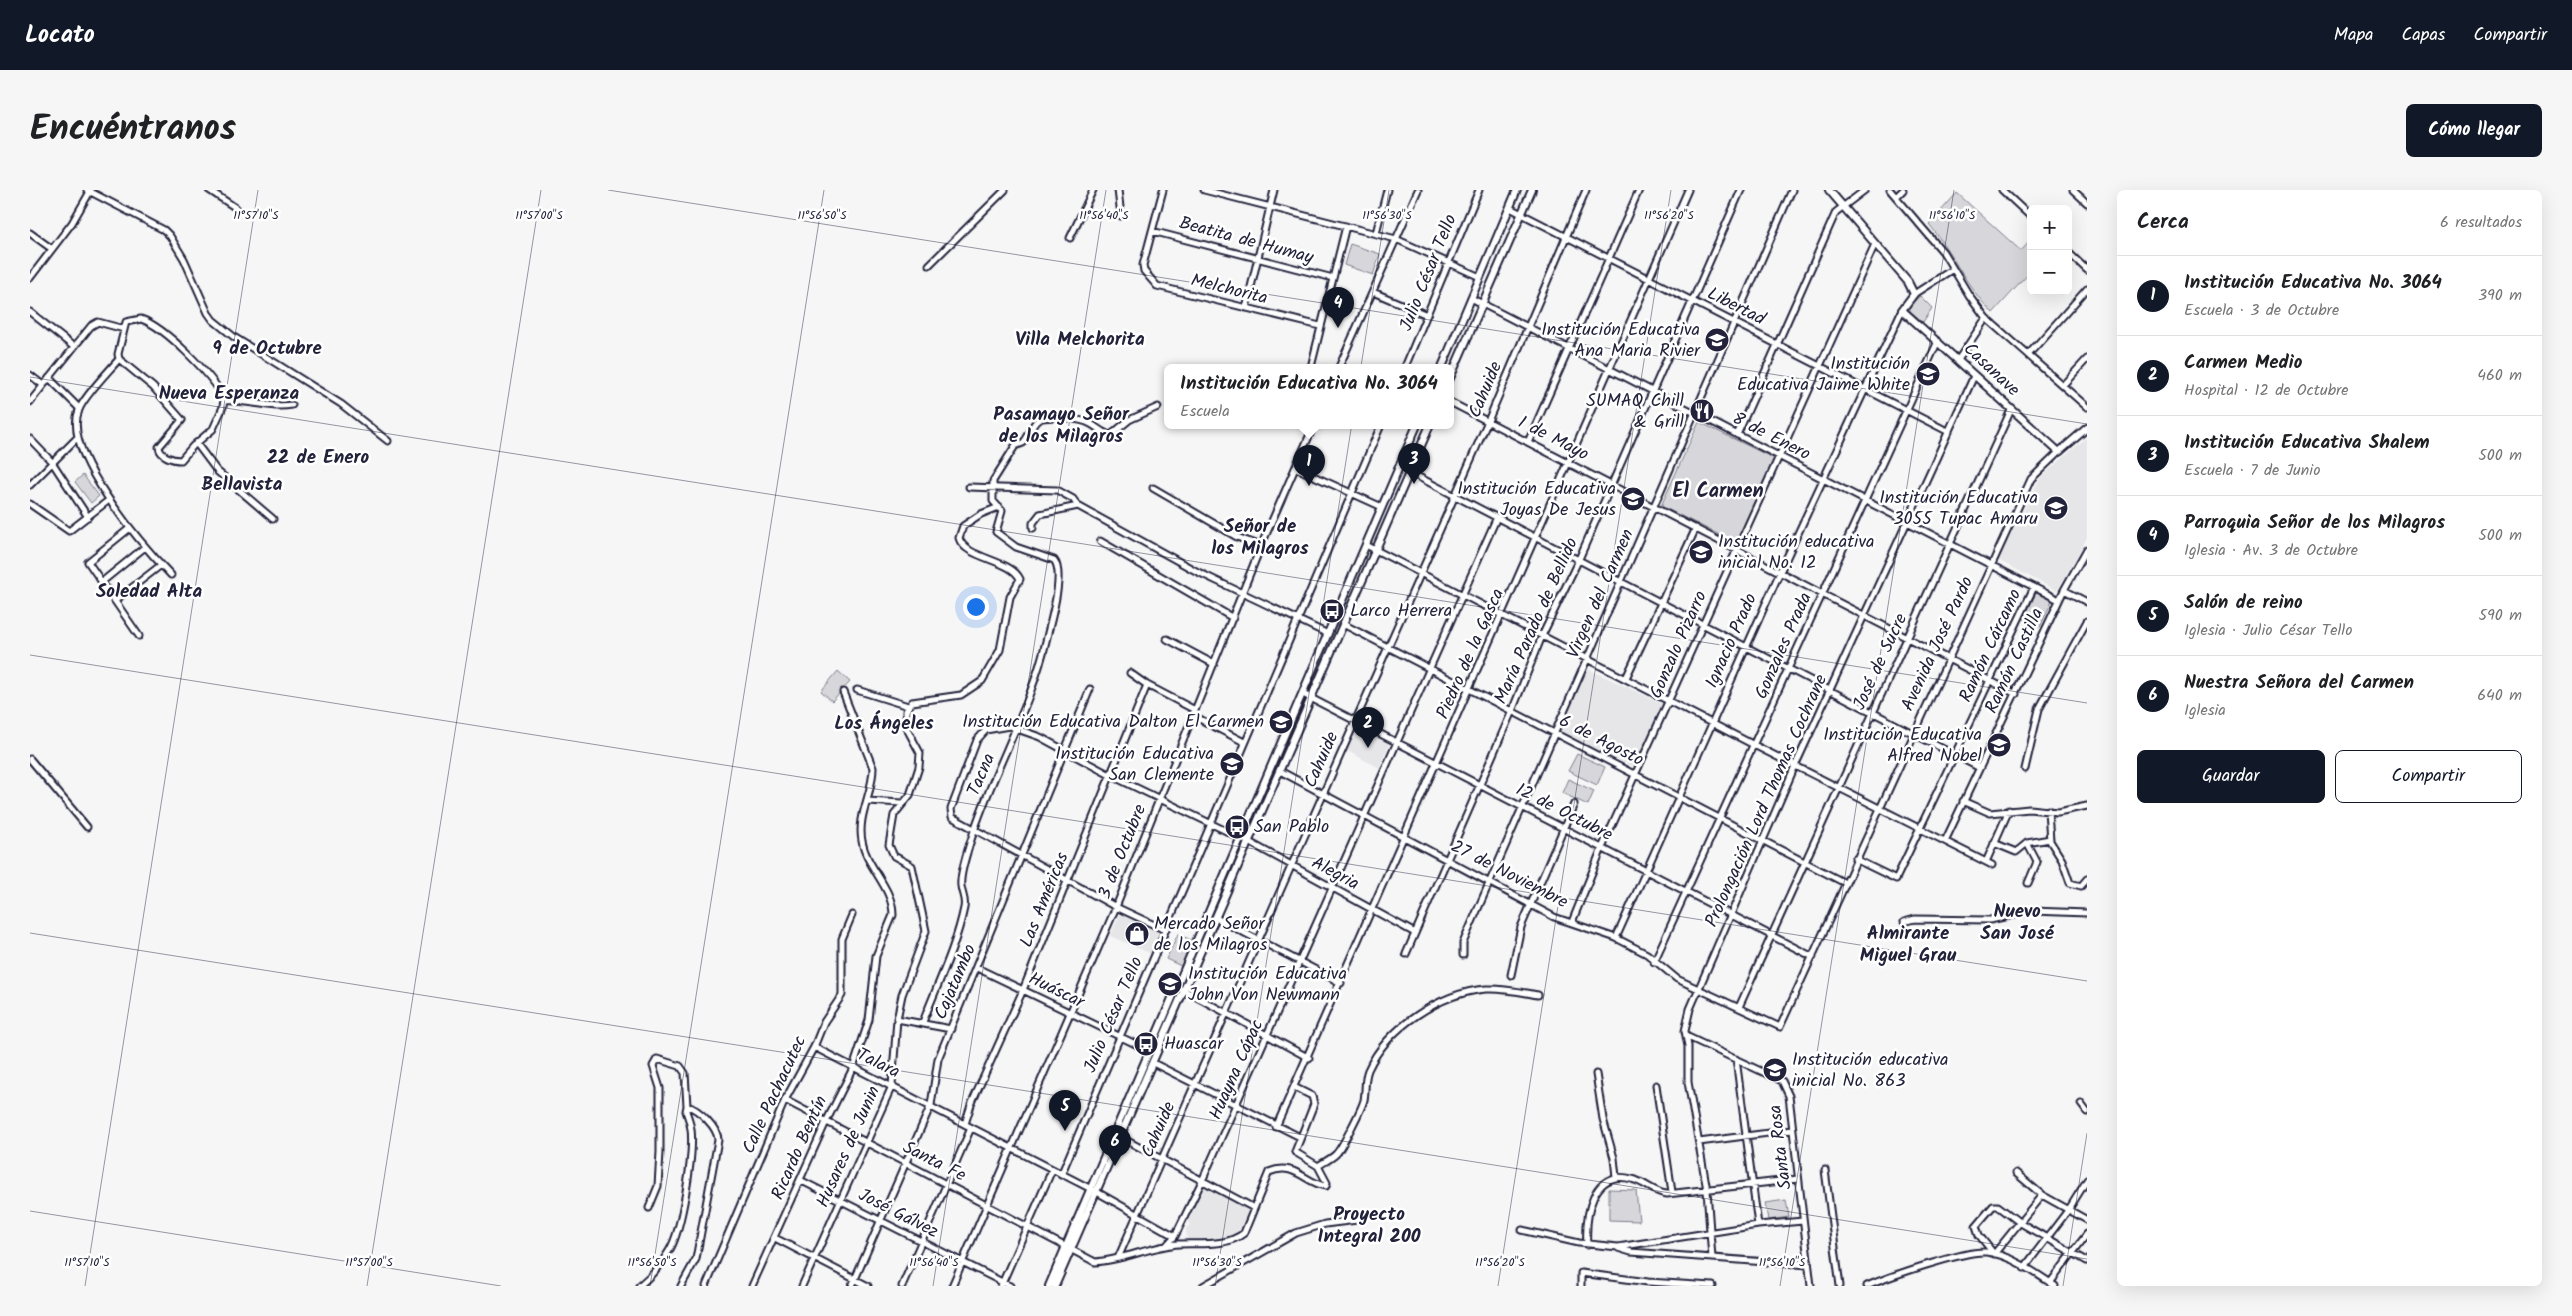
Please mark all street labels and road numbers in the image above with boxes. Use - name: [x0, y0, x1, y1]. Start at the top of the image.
- street label: Beatita de Humay: [1176, 209, 1317, 273]
- street label: Julio César Tello: [1392, 210, 1466, 336]
- street label: Melchorita: [1188, 266, 1270, 314]
- street label: Libertad: [1702, 280, 1771, 334]
- street label: Casanave: [1956, 336, 2026, 404]
- street label: Cahuide: [1461, 357, 1511, 423]
- street label: 8 de Enero: [1727, 405, 1815, 469]
- street label: 1 de Mayo: [1512, 409, 1594, 469]
- street label: Virgen del Carmen: [1559, 525, 1643, 663]
- street label: María Parado de Bellido: [1487, 533, 1587, 709]
- street label: Avenida José Pardo: [1894, 572, 1982, 716]
- street label: Piedro de la Gasca: [1429, 584, 1513, 724]
- street label: Ramón Cárcamo: [1952, 584, 2030, 708]
- street label: Gonzalo Pizarro: [1642, 586, 1716, 704]
- street label: Gonzales Prada: [1748, 588, 1820, 704]
- street label: Ignacio Prado: [1698, 589, 1766, 693]
- street label: Ramón Castilla: [1978, 603, 2052, 719]
- street label: José de Sucre: [1846, 609, 1916, 715]
- street label: Prolongación Lord Thomas Cochrane: [1698, 670, 1836, 932]
- street label: 6 de Agosto: [1553, 707, 1649, 775]
- street label: Cahuide: [1297, 727, 1347, 793]
- street label: Tacna: [960, 749, 1004, 801]
- street label: 12 de Octubre: [1510, 776, 1618, 850]
- street label: 3 de Octubre: [1091, 800, 1155, 904]
- street label: 27 de Noviembre: [1445, 833, 1573, 917]
- street label: Las Américas: [1013, 848, 1077, 952]
- street label: Alegria: [1306, 849, 1364, 899]
- street label: Cajatambo: [927, 940, 985, 1024]
- street label: Julio César Tello: [1076, 952, 1152, 1078]
- street label: Huáscar: [1023, 965, 1090, 1017]
- street label: Huayna Cápac: [1202, 1015, 1272, 1125]
- street label: Calle Pachacutec: [735, 1031, 815, 1159]
- street label: Talara: [851, 1041, 905, 1087]
- street label: Husares de Junin: [809, 1081, 889, 1213]
- street label: Ricardo Bentín: [764, 1091, 836, 1205]
- street label: Cahuide: [1134, 1097, 1184, 1163]
- street label: Santa Rosa: [1761, 1103, 1801, 1191]
- street label: Santa Fe: [897, 1134, 971, 1190]
- street label: José Gálvez: [853, 1181, 943, 1247]

